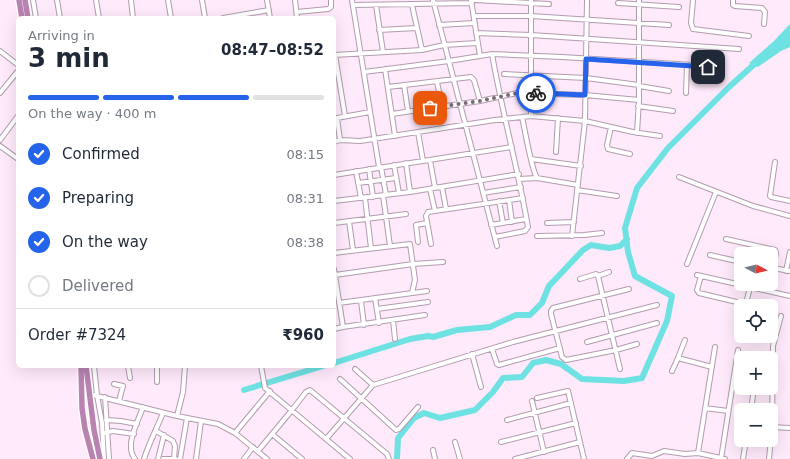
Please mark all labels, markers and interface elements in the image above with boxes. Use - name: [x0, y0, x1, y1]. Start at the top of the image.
- text: Arriving in: [28, 28, 95, 43]
- text: 08:47–08:52: [221, 41, 324, 59]
- text: 3 min: [28, 43, 110, 73]
- pin: [691, 50, 725, 84]
- icon: home: [697, 56, 719, 78]
- courier: [516, 73, 556, 113]
- icon: bike: [525, 82, 547, 104]
- pin: [413, 91, 447, 125]
- icon: bag: [419, 97, 441, 119]
- text: On the way · 400 m: [28, 106, 156, 121]
- icon: check: [28, 143, 50, 165]
- text: Confirmed: [62, 145, 140, 163]
- text: 08:15: [287, 147, 324, 162]
- icon: check: [28, 187, 50, 209]
- text: Preparing: [62, 189, 134, 207]
- text: 08:31: [287, 191, 324, 206]
- icon: check: [28, 231, 50, 253]
- text: On the way: [62, 233, 148, 251]
- text: 08:38: [287, 235, 324, 250]
- north arrow: [734, 247, 778, 291]
- map controls: [734, 247, 778, 447]
- text: Delivered: [62, 277, 134, 295]
- button: locate: [734, 299, 778, 343]
- text: Order #7324: [28, 326, 126, 344]
- text: ₹960: [282, 326, 324, 344]
- button: +: [734, 351, 778, 395]
- button: −: [734, 403, 778, 447]

